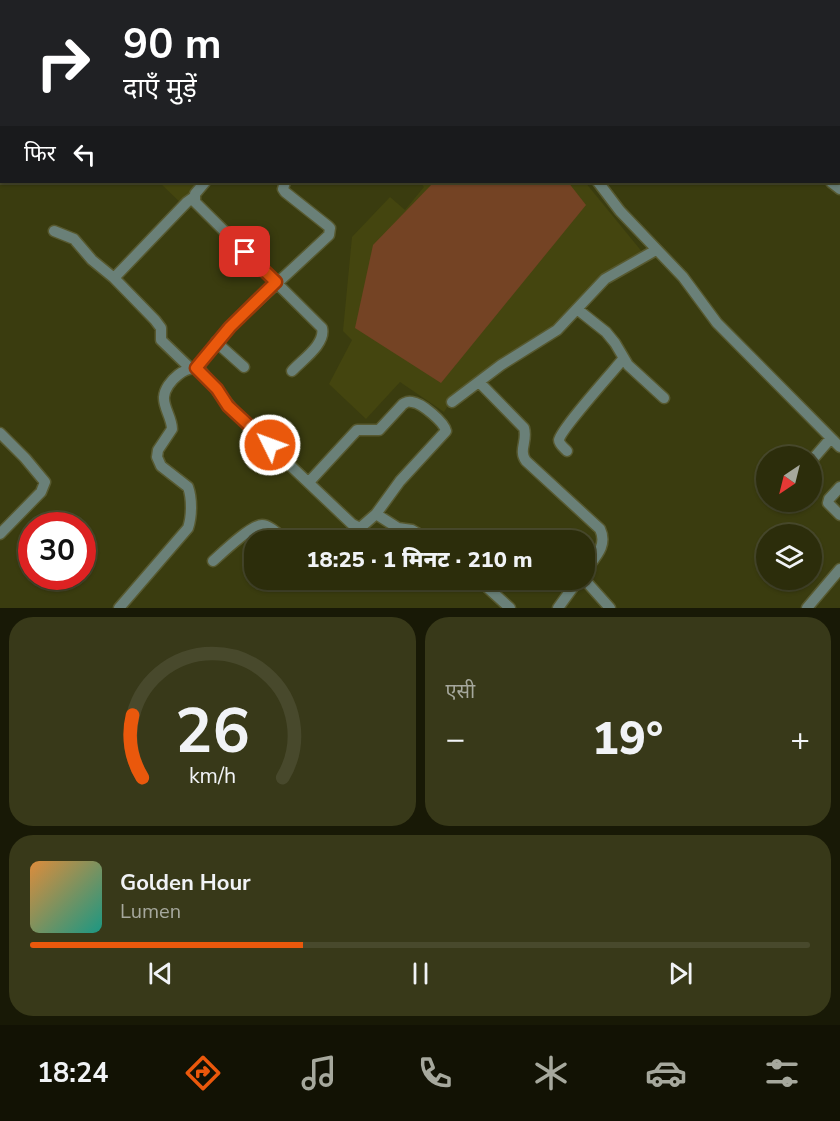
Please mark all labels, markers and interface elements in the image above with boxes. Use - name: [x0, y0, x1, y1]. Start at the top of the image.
- text: 90 m: [123, 16, 222, 73]
- icon: right: [24, 24, 102, 102]
- text: दाएँ मुड़ें: [123, 70, 197, 107]
- icon: left: [68, 138, 101, 171]
- text: फिर: [24, 139, 56, 169]
- pin: [219, 226, 270, 277]
- icon: arrive: [228, 235, 261, 268]
- position arrow: [238, 413, 302, 477]
- north arrow: [756, 446, 822, 512]
- map controls: [756, 446, 822, 590]
- speed limit sign: 30: [18, 512, 96, 590]
- button: layers: [756, 524, 822, 590]
- text: 18:25 · 1 मिनट · 210 m: [306, 545, 533, 575]
- text: एसी: [446, 678, 475, 705]
- text: 26: [175, 689, 250, 774]
- text: 19°: [592, 709, 663, 770]
- text: −: [446, 717, 465, 762]
- text: +: [790, 717, 810, 762]
- text: km/h: [189, 762, 236, 792]
- text: Golden Hour: [120, 868, 251, 898]
- text: Lumen: [120, 898, 181, 925]
- icon: previous: [144, 957, 177, 990]
- icon: pause: [404, 957, 437, 990]
- icon: next: [664, 957, 697, 990]
- icon: directions: [182, 1052, 224, 1094]
- icon: music: [298, 1052, 340, 1094]
- icon: phone: [414, 1052, 456, 1094]
- icon: climate: [530, 1052, 572, 1094]
- icon: car: [645, 1052, 687, 1094]
- icon: filters: [761, 1052, 803, 1094]
- text: 18:24: [37, 1055, 108, 1092]

